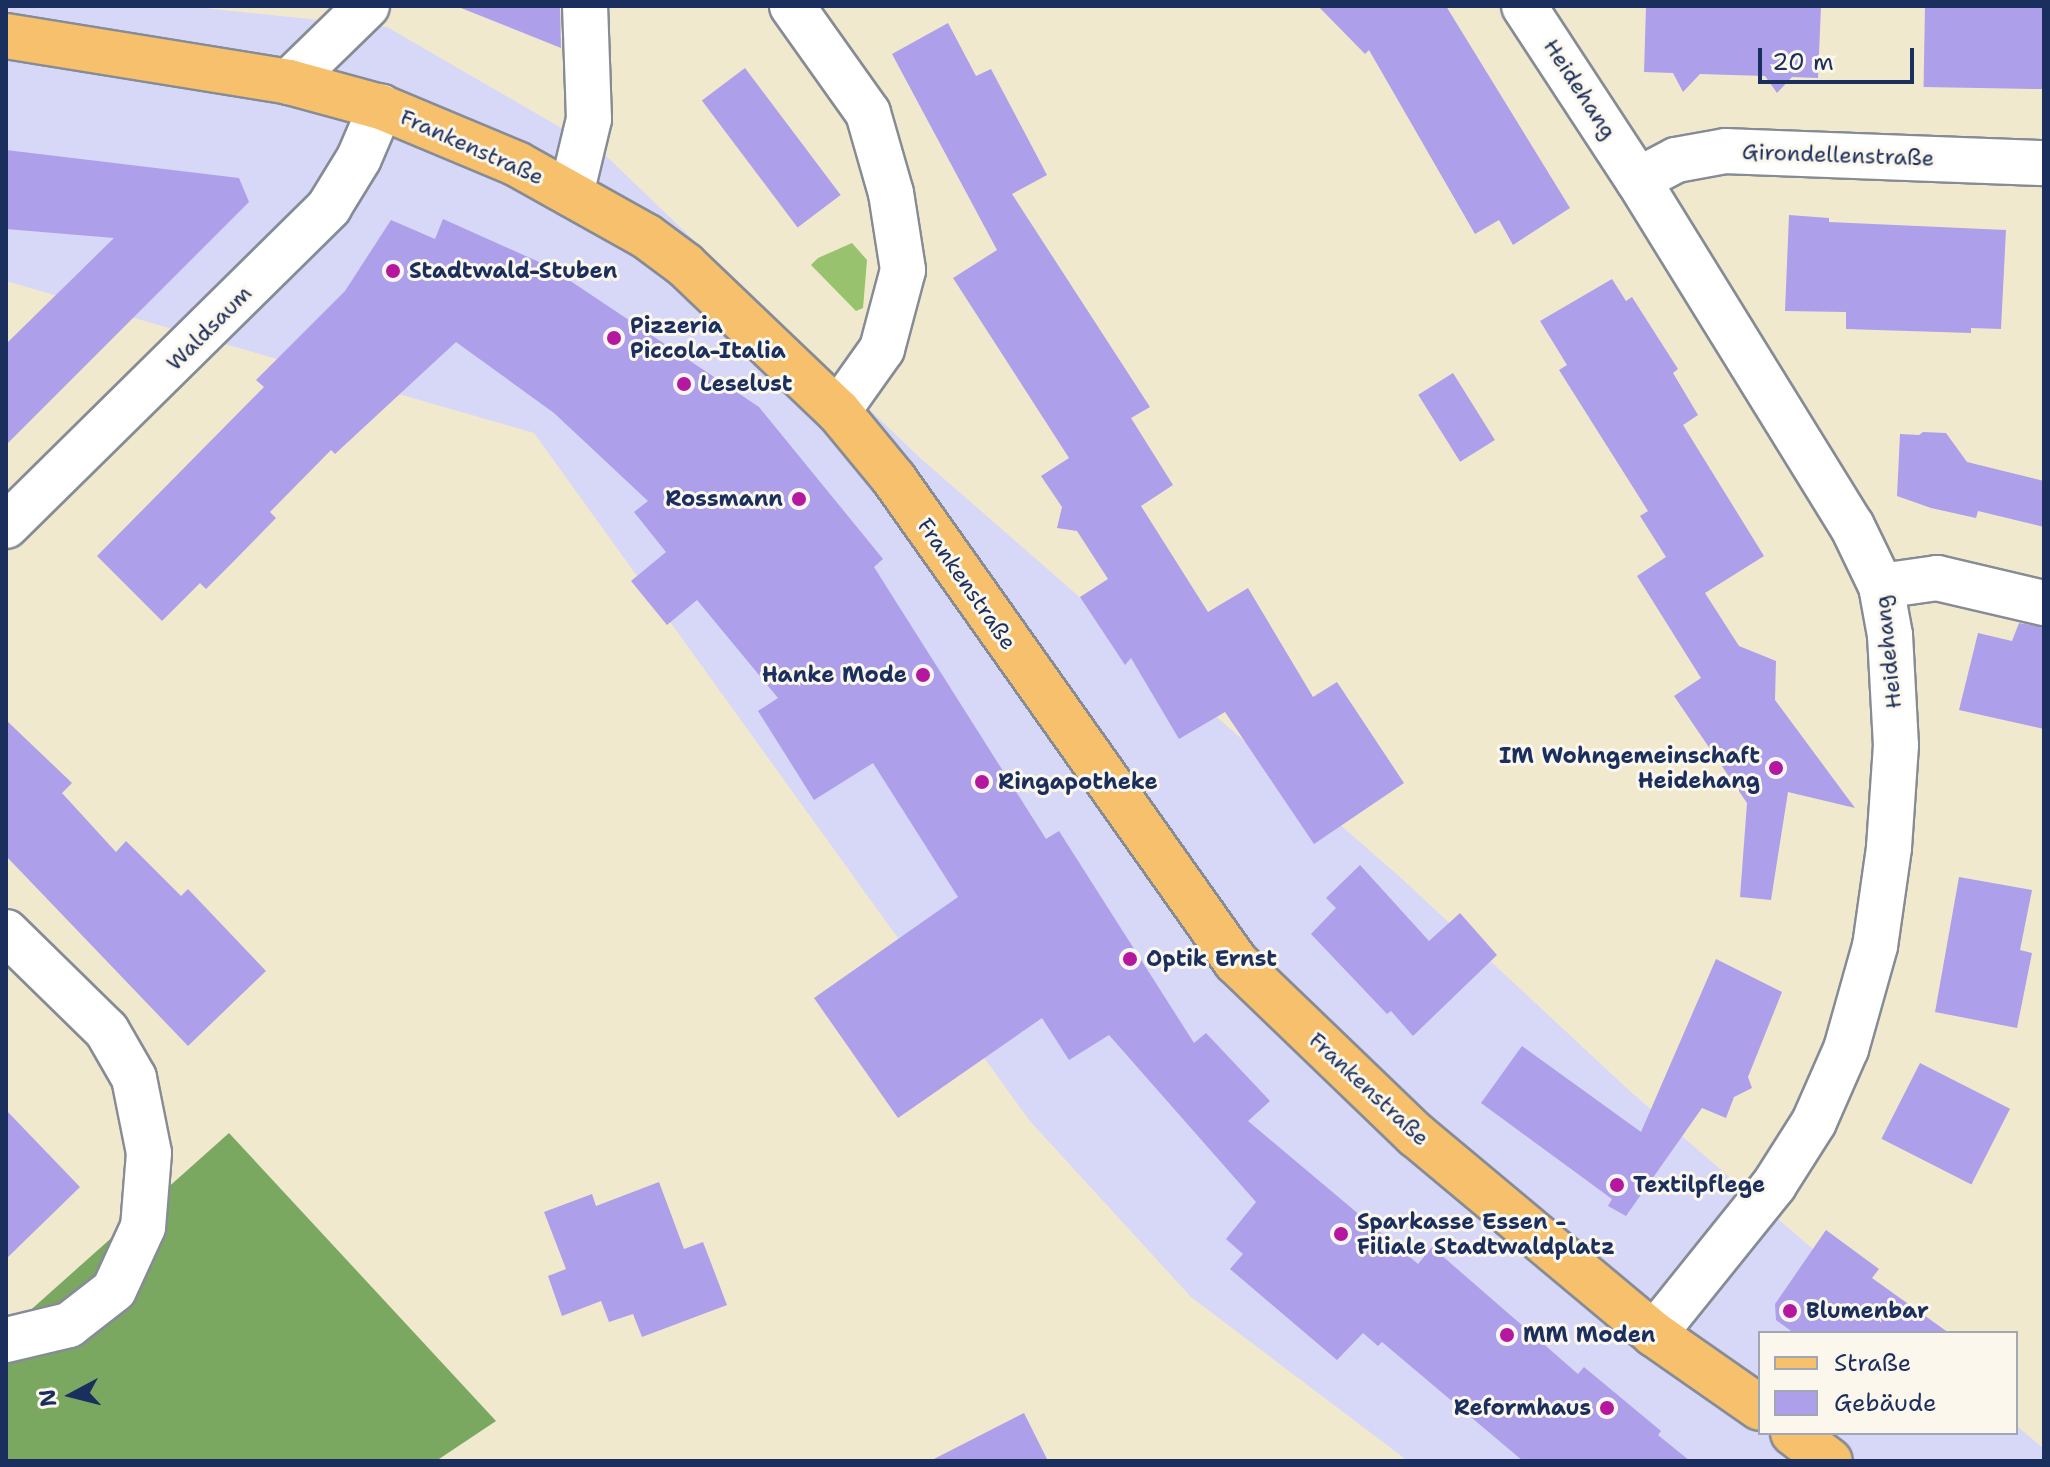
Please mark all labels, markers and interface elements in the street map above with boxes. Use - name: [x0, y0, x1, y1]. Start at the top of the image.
- scale bar: [1762, 32, 1918, 82]
- street label: Heidehang: [1538, 34, 1622, 144]
- text: 20 m: [1772, 46, 1834, 78]
- street label: Frankenstraße: [396, 104, 548, 190]
- street label: Girondellenstraße: [1741, 138, 1935, 172]
- place label: Stadtwald-Stuben: [409, 258, 617, 284]
- marker: Stadtwald-Stuben: [384, 262, 402, 280]
- street label: Waldsaum: [161, 280, 257, 376]
- place label: Pizzeria Piccola-Italia: [630, 312, 786, 364]
- marker: Pizzeria Piccola-Italia: [605, 329, 623, 347]
- place label: Leselust: [700, 371, 793, 397]
- marker: Leselust: [675, 375, 693, 393]
- place label: Rossmann: [665, 486, 783, 512]
- marker: Rossmann: [790, 490, 808, 508]
- street label: Frankenstraße: [912, 513, 1022, 655]
- street label: Heidehang: [1869, 594, 1907, 710]
- place label: Hanke Mode: [762, 662, 907, 688]
- marker: Hanke Mode: [914, 666, 932, 684]
- place label: IM Wohngemeinschaft Heidehang: [1499, 742, 1760, 794]
- marker: IM Wohngemeinschaft Heidehang: [1767, 759, 1785, 777]
- place label: Ringapotheke: [998, 769, 1158, 795]
- marker: Ringapotheke: [973, 773, 991, 791]
- place label: Optik Ernst: [1146, 946, 1277, 972]
- marker: Optik Ernst: [1121, 950, 1139, 968]
- street label: Frankenstraße: [1304, 1027, 1434, 1151]
- place label: Textilpflege: [1633, 1172, 1765, 1198]
- marker: Textilpflege: [1608, 1176, 1626, 1194]
- place label: Sparkasse Essen - Filiale Stadtwaldplatz: [1357, 1208, 1615, 1260]
- marker: Sparkasse Essen - Filiale Stadtwaldplatz: [1332, 1225, 1350, 1243]
- place label: Blumenbar: [1806, 1298, 1929, 1324]
- marker: Blumenbar: [1781, 1302, 1799, 1320]
- place label: MM Moden: [1523, 1322, 1655, 1348]
- marker: MM Moden: [1498, 1326, 1516, 1344]
- legend: [1758, 1331, 2018, 1435]
- text: Straße: [1834, 1347, 1911, 1379]
- north arrow: [32, 1355, 112, 1435]
- text: Gebäude: [1834, 1387, 1936, 1419]
- text: N: [32, 1388, 63, 1408]
- place label: Reformhaus: [1454, 1395, 1591, 1421]
- marker: Reformhaus: [1598, 1399, 1616, 1417]

